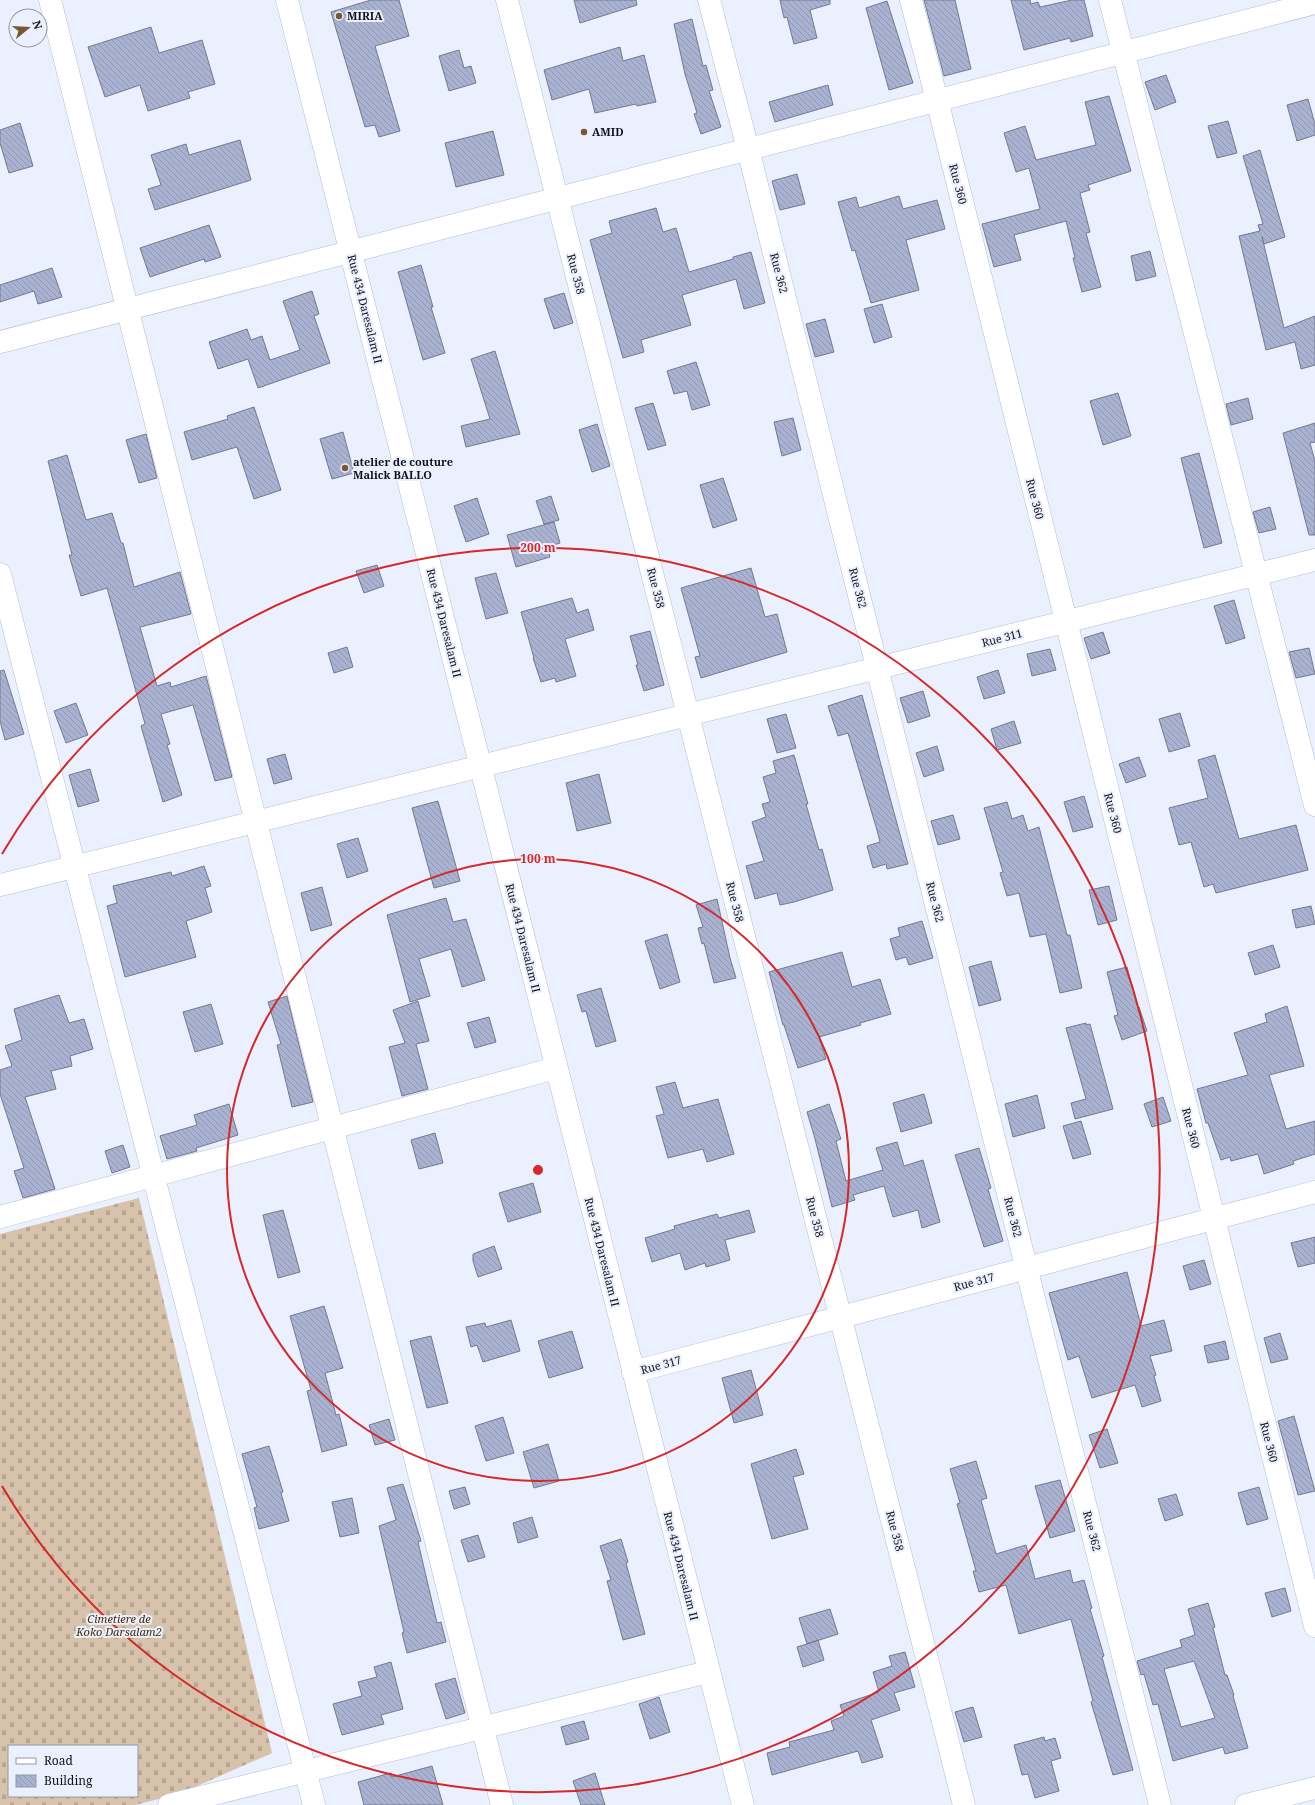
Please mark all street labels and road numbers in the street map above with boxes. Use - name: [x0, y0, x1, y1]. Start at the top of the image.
- street label: Rue 360: [946, 162, 971, 206]
- street label: Rue 362: [767, 251, 792, 295]
- street label: Rue 358: [564, 252, 589, 296]
- street label: Rue 434 Daresalam II: [345, 253, 386, 365]
- street label: Rue 360: [1023, 477, 1048, 521]
- street label: Rue 358: [644, 566, 669, 610]
- street label: Rue 362: [846, 566, 871, 610]
- street label: Rue 434 Daresalam II: [424, 567, 465, 679]
- street label: Rue 311: [980, 625, 1024, 650]
- street label: Rue 360: [1101, 791, 1126, 835]
- street label: Rue 358: [723, 880, 748, 924]
- street label: Rue 362: [923, 880, 948, 924]
- street label: Rue 434 Daresalam II: [503, 882, 544, 994]
- street label: Rue 360: [1179, 1106, 1204, 1150]
- street label: Rue 358: [803, 1195, 828, 1239]
- street label: Rue 362: [1001, 1195, 1026, 1239]
- street label: Rue 434 Daresalam II: [582, 1196, 623, 1308]
- street label: Rue 317: [952, 1269, 996, 1294]
- street label: Rue 317: [639, 1352, 683, 1377]
- street label: Rue 360: [1257, 1420, 1282, 1464]
- street label: Rue 358: [883, 1509, 908, 1553]
- street label: Rue 362: [1080, 1509, 1105, 1553]
- street label: Rue 434 Daresalam II: [661, 1510, 702, 1622]

